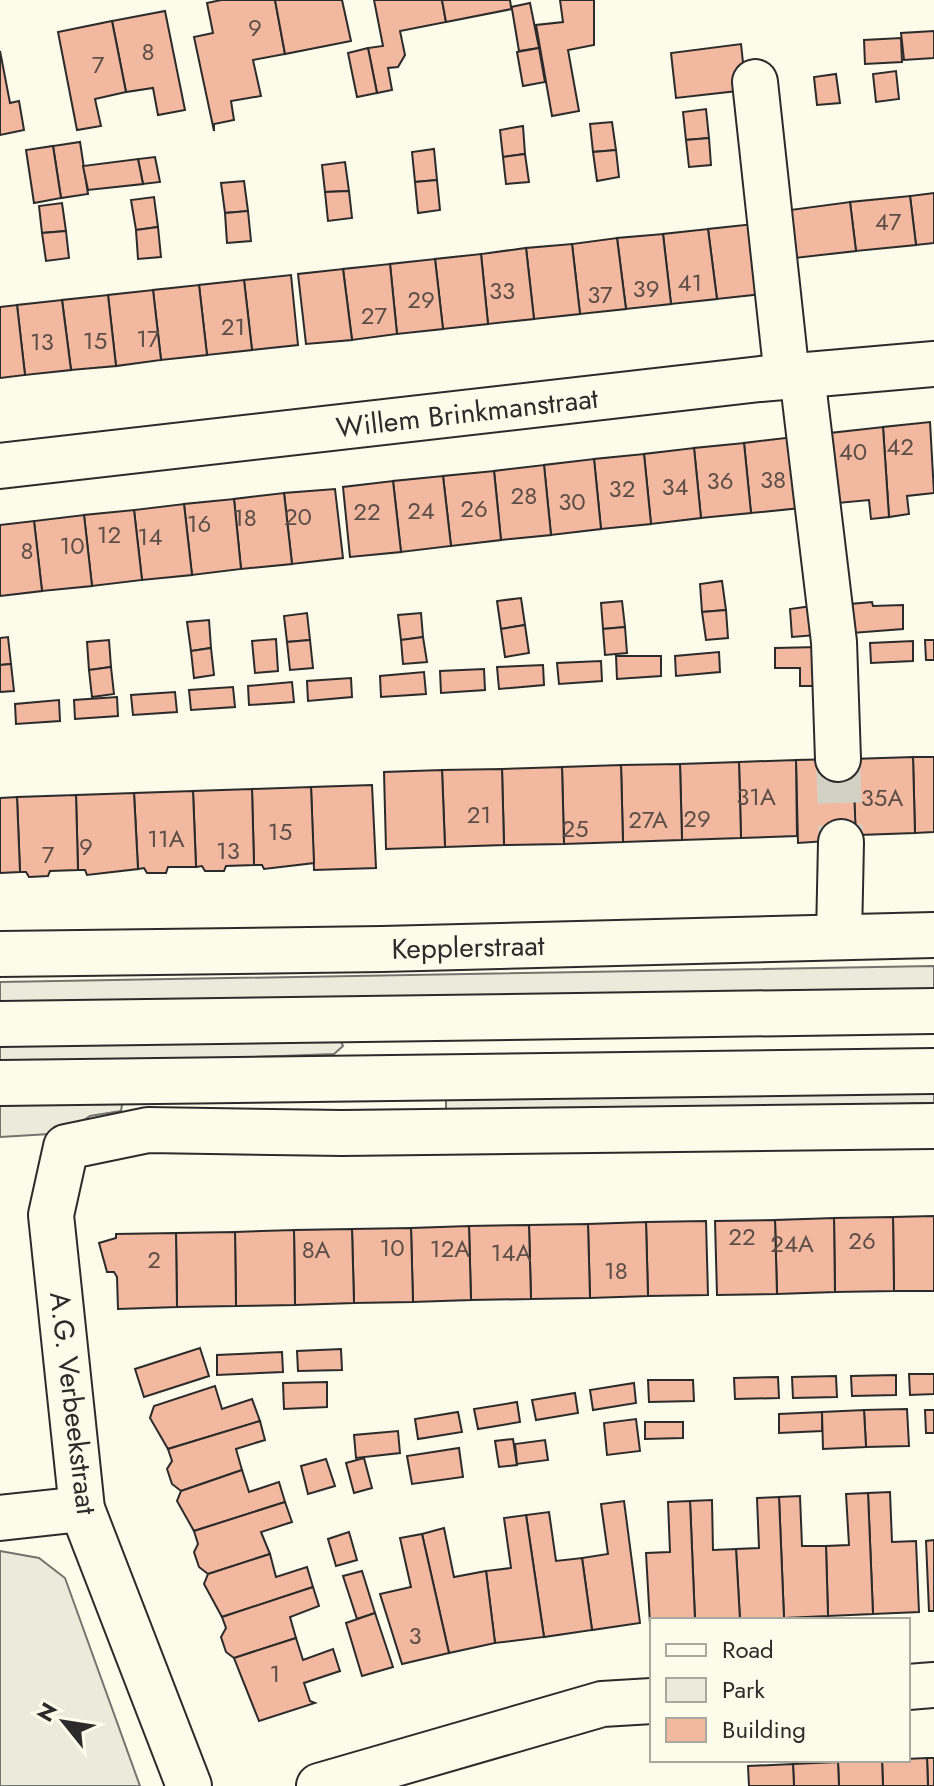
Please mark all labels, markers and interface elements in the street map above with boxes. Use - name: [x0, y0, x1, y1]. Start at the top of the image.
- house number: 9: [248, 10, 262, 45]
- house number: 8: [141, 34, 155, 69]
- house number: 7: [92, 47, 105, 82]
- house number: 47: [875, 204, 902, 239]
- house number: 41: [678, 265, 702, 300]
- house number: 39: [633, 271, 659, 306]
- house number: 33: [489, 273, 515, 308]
- house number: 37: [587, 277, 613, 312]
- house number: 29: [407, 282, 435, 317]
- house number: 27: [361, 298, 388, 333]
- house number: 21: [221, 309, 245, 344]
- house number: 17: [136, 321, 160, 356]
- house number: 15: [83, 323, 107, 358]
- house number: 13: [30, 324, 54, 359]
- street label: Willem Brinkmanstraat: [334, 377, 600, 448]
- house number: 42: [886, 429, 914, 464]
- house number: 40: [839, 434, 867, 469]
- house number: 38: [760, 462, 786, 497]
- house number: 36: [707, 463, 733, 498]
- house number: 34: [661, 469, 689, 504]
- house number: 32: [609, 471, 635, 506]
- house number: 28: [511, 478, 537, 513]
- house number: 30: [558, 484, 586, 519]
- house number: 26: [460, 491, 488, 526]
- house number: 24: [407, 493, 435, 528]
- house number: 22: [353, 494, 381, 529]
- house number: 20: [284, 499, 312, 534]
- house number: 18: [233, 500, 257, 535]
- house number: 16: [187, 506, 211, 541]
- house number: 12: [97, 517, 121, 552]
- house number: 14: [138, 519, 162, 554]
- house number: 10: [59, 528, 85, 563]
- house number: 8: [20, 533, 34, 568]
- house number: 31A: [736, 779, 776, 814]
- house number: 35A: [861, 780, 903, 815]
- house number: 21: [467, 797, 491, 832]
- house number: 29: [683, 801, 711, 836]
- house number: 27A: [628, 802, 668, 837]
- house number: 25: [561, 811, 589, 846]
- house number: 15: [268, 814, 292, 849]
- house number: 11A: [147, 821, 185, 856]
- house number: 9: [79, 829, 93, 864]
- house number: 13: [216, 833, 240, 868]
- house number: 7: [42, 837, 55, 872]
- street label: Kepplerstraat: [391, 924, 545, 969]
- house number: 22: [728, 1219, 756, 1254]
- house number: 26: [848, 1223, 876, 1258]
- house number: 24A: [770, 1226, 814, 1261]
- house number: 10: [379, 1230, 405, 1265]
- house number: 12A: [430, 1231, 470, 1266]
- house number: 8A: [302, 1232, 330, 1267]
- house number: 14A: [491, 1235, 531, 1270]
- house number: 2: [147, 1242, 161, 1277]
- house number: 18: [604, 1253, 628, 1288]
- street label: A.G. Verbeekstraat: [39, 1289, 107, 1517]
- house number: 3: [408, 1618, 422, 1653]
- legend: [650, 1618, 910, 1762]
- text: Road: [722, 1632, 774, 1667]
- house number: 1: [270, 1656, 280, 1691]
- text: Park: [722, 1672, 765, 1707]
- north arrow: [24, 1682, 104, 1762]
- text: N: [28, 1696, 65, 1728]
- text: Building: [722, 1712, 806, 1747]

